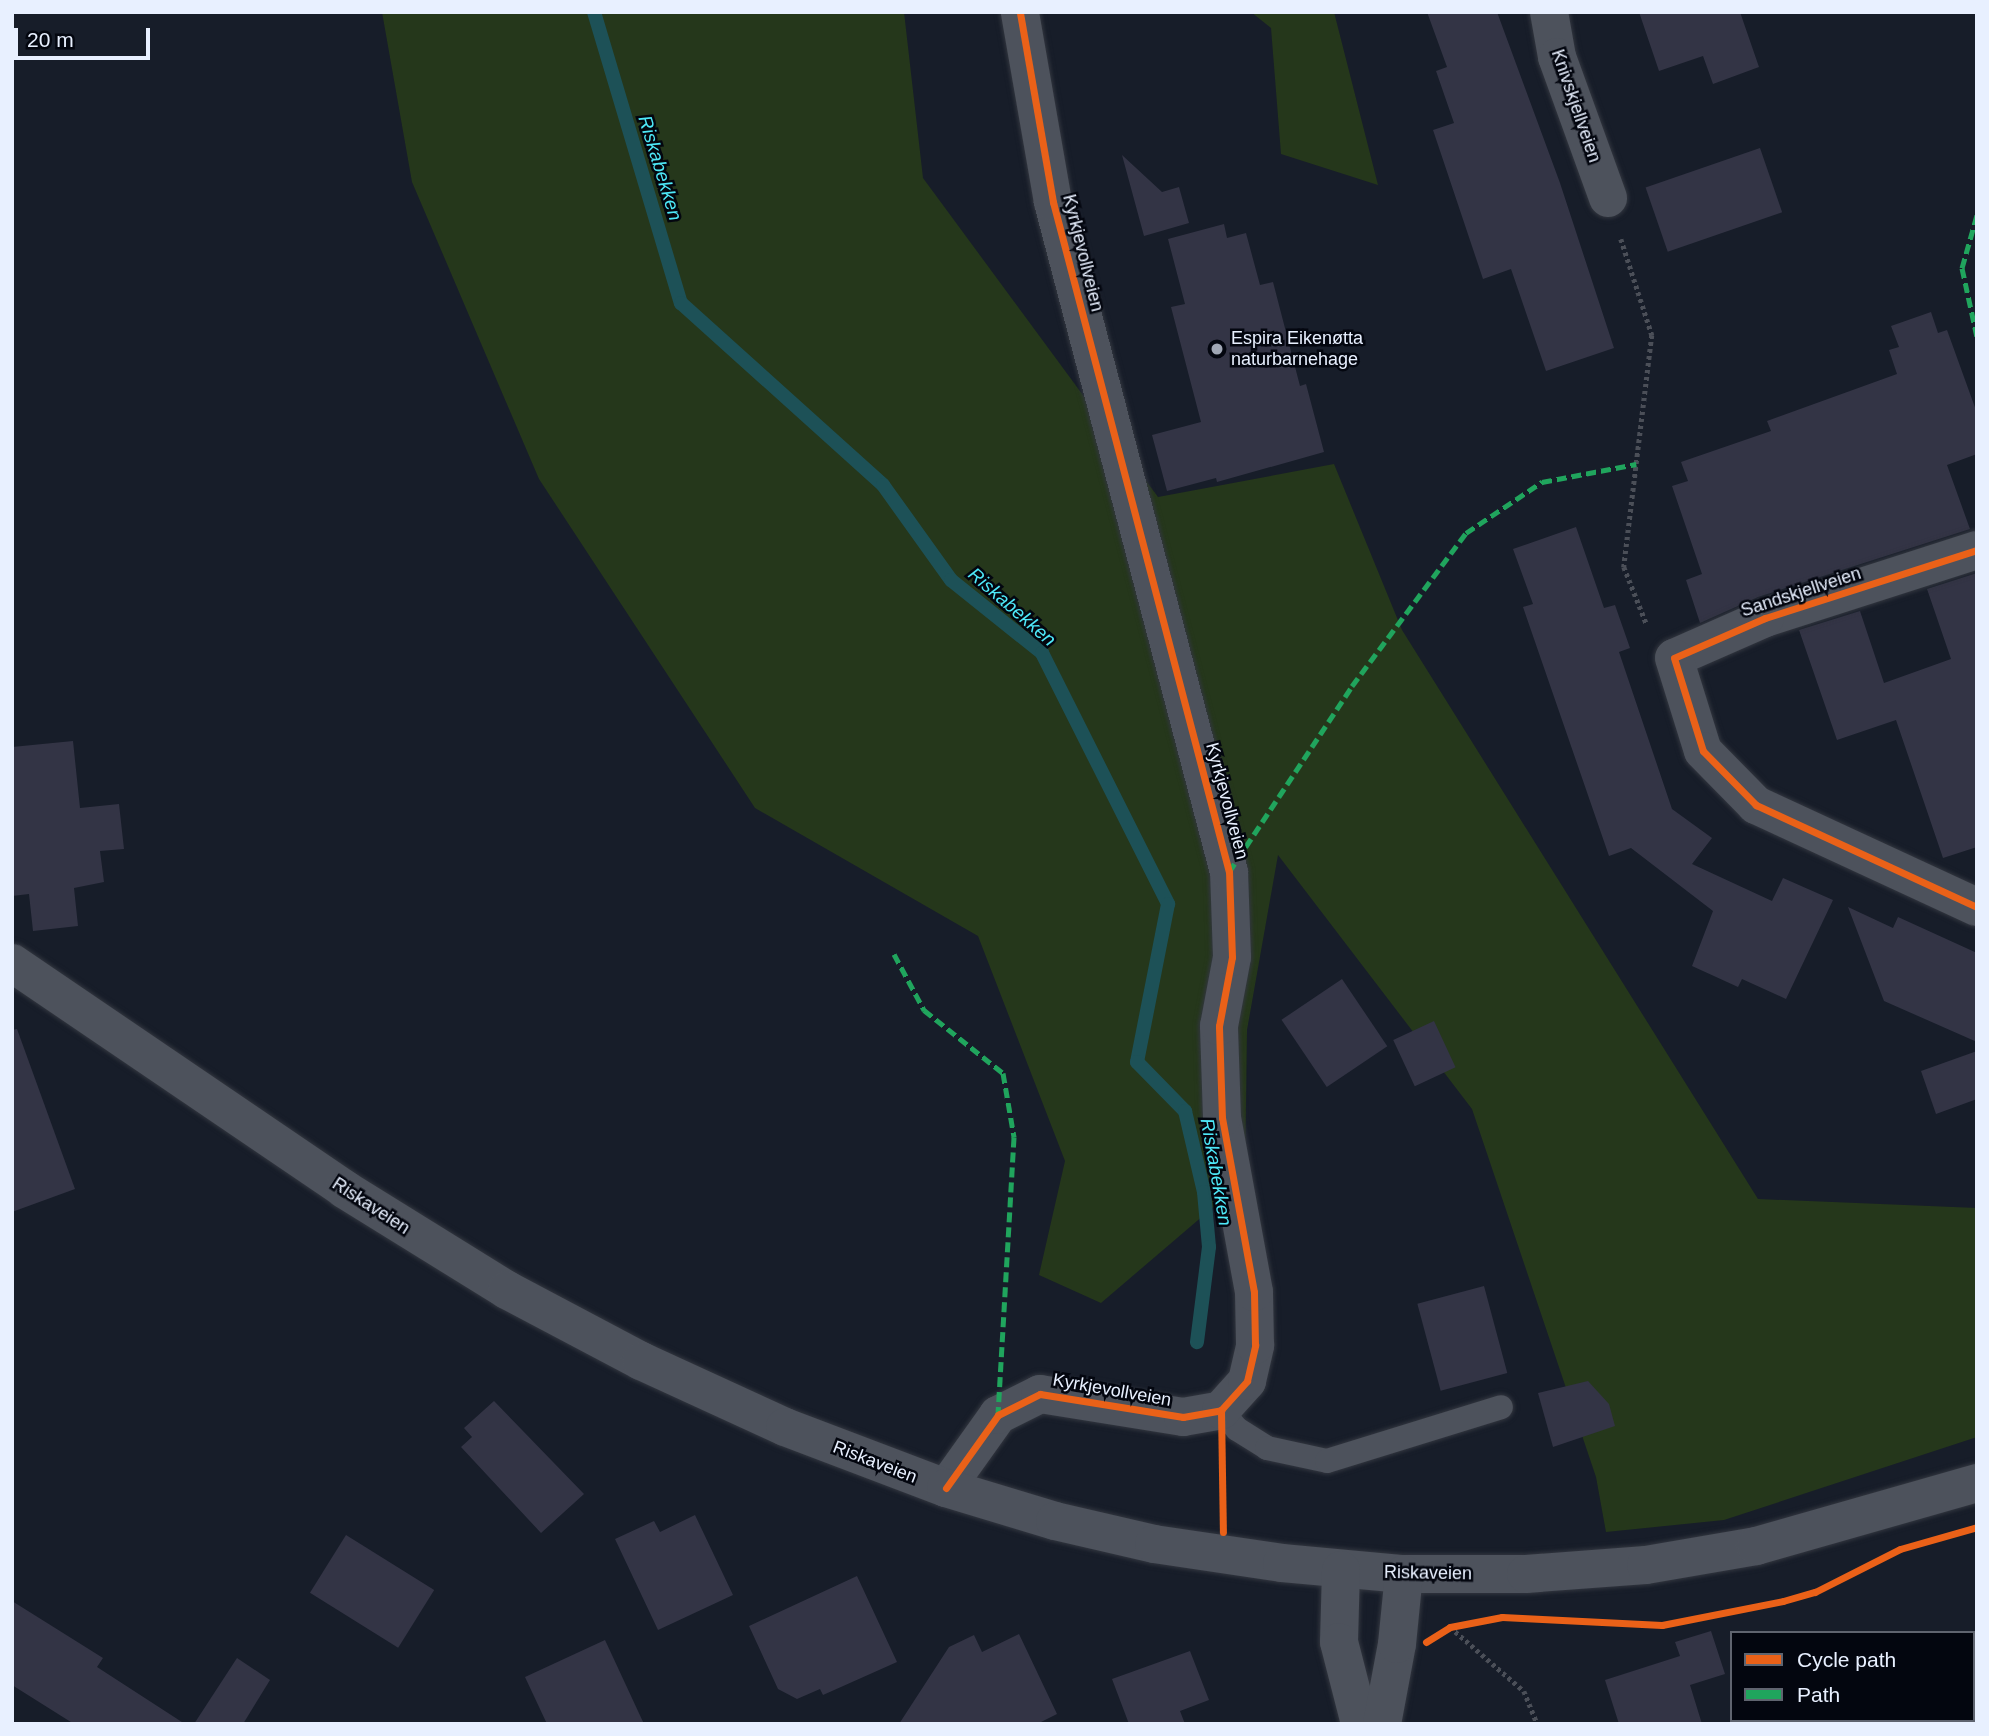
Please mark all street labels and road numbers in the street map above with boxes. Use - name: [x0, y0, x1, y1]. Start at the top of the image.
- street label: Knivskjellveien: [1547, 47, 1605, 165]
- street label: Kyrkjevollveien: [1058, 192, 1108, 314]
- street label: Sandskjellveien: [1738, 562, 1864, 622]
- street label: Kyrkjevollveien: [1201, 740, 1253, 862]
- street label: Riskaveien: [328, 1173, 414, 1239]
- street label: Kyrkjevollveien: [1051, 1369, 1173, 1411]
- street label: Riskaveien: [830, 1436, 920, 1488]
- street label: Riskaveien: [1384, 1561, 1472, 1585]

